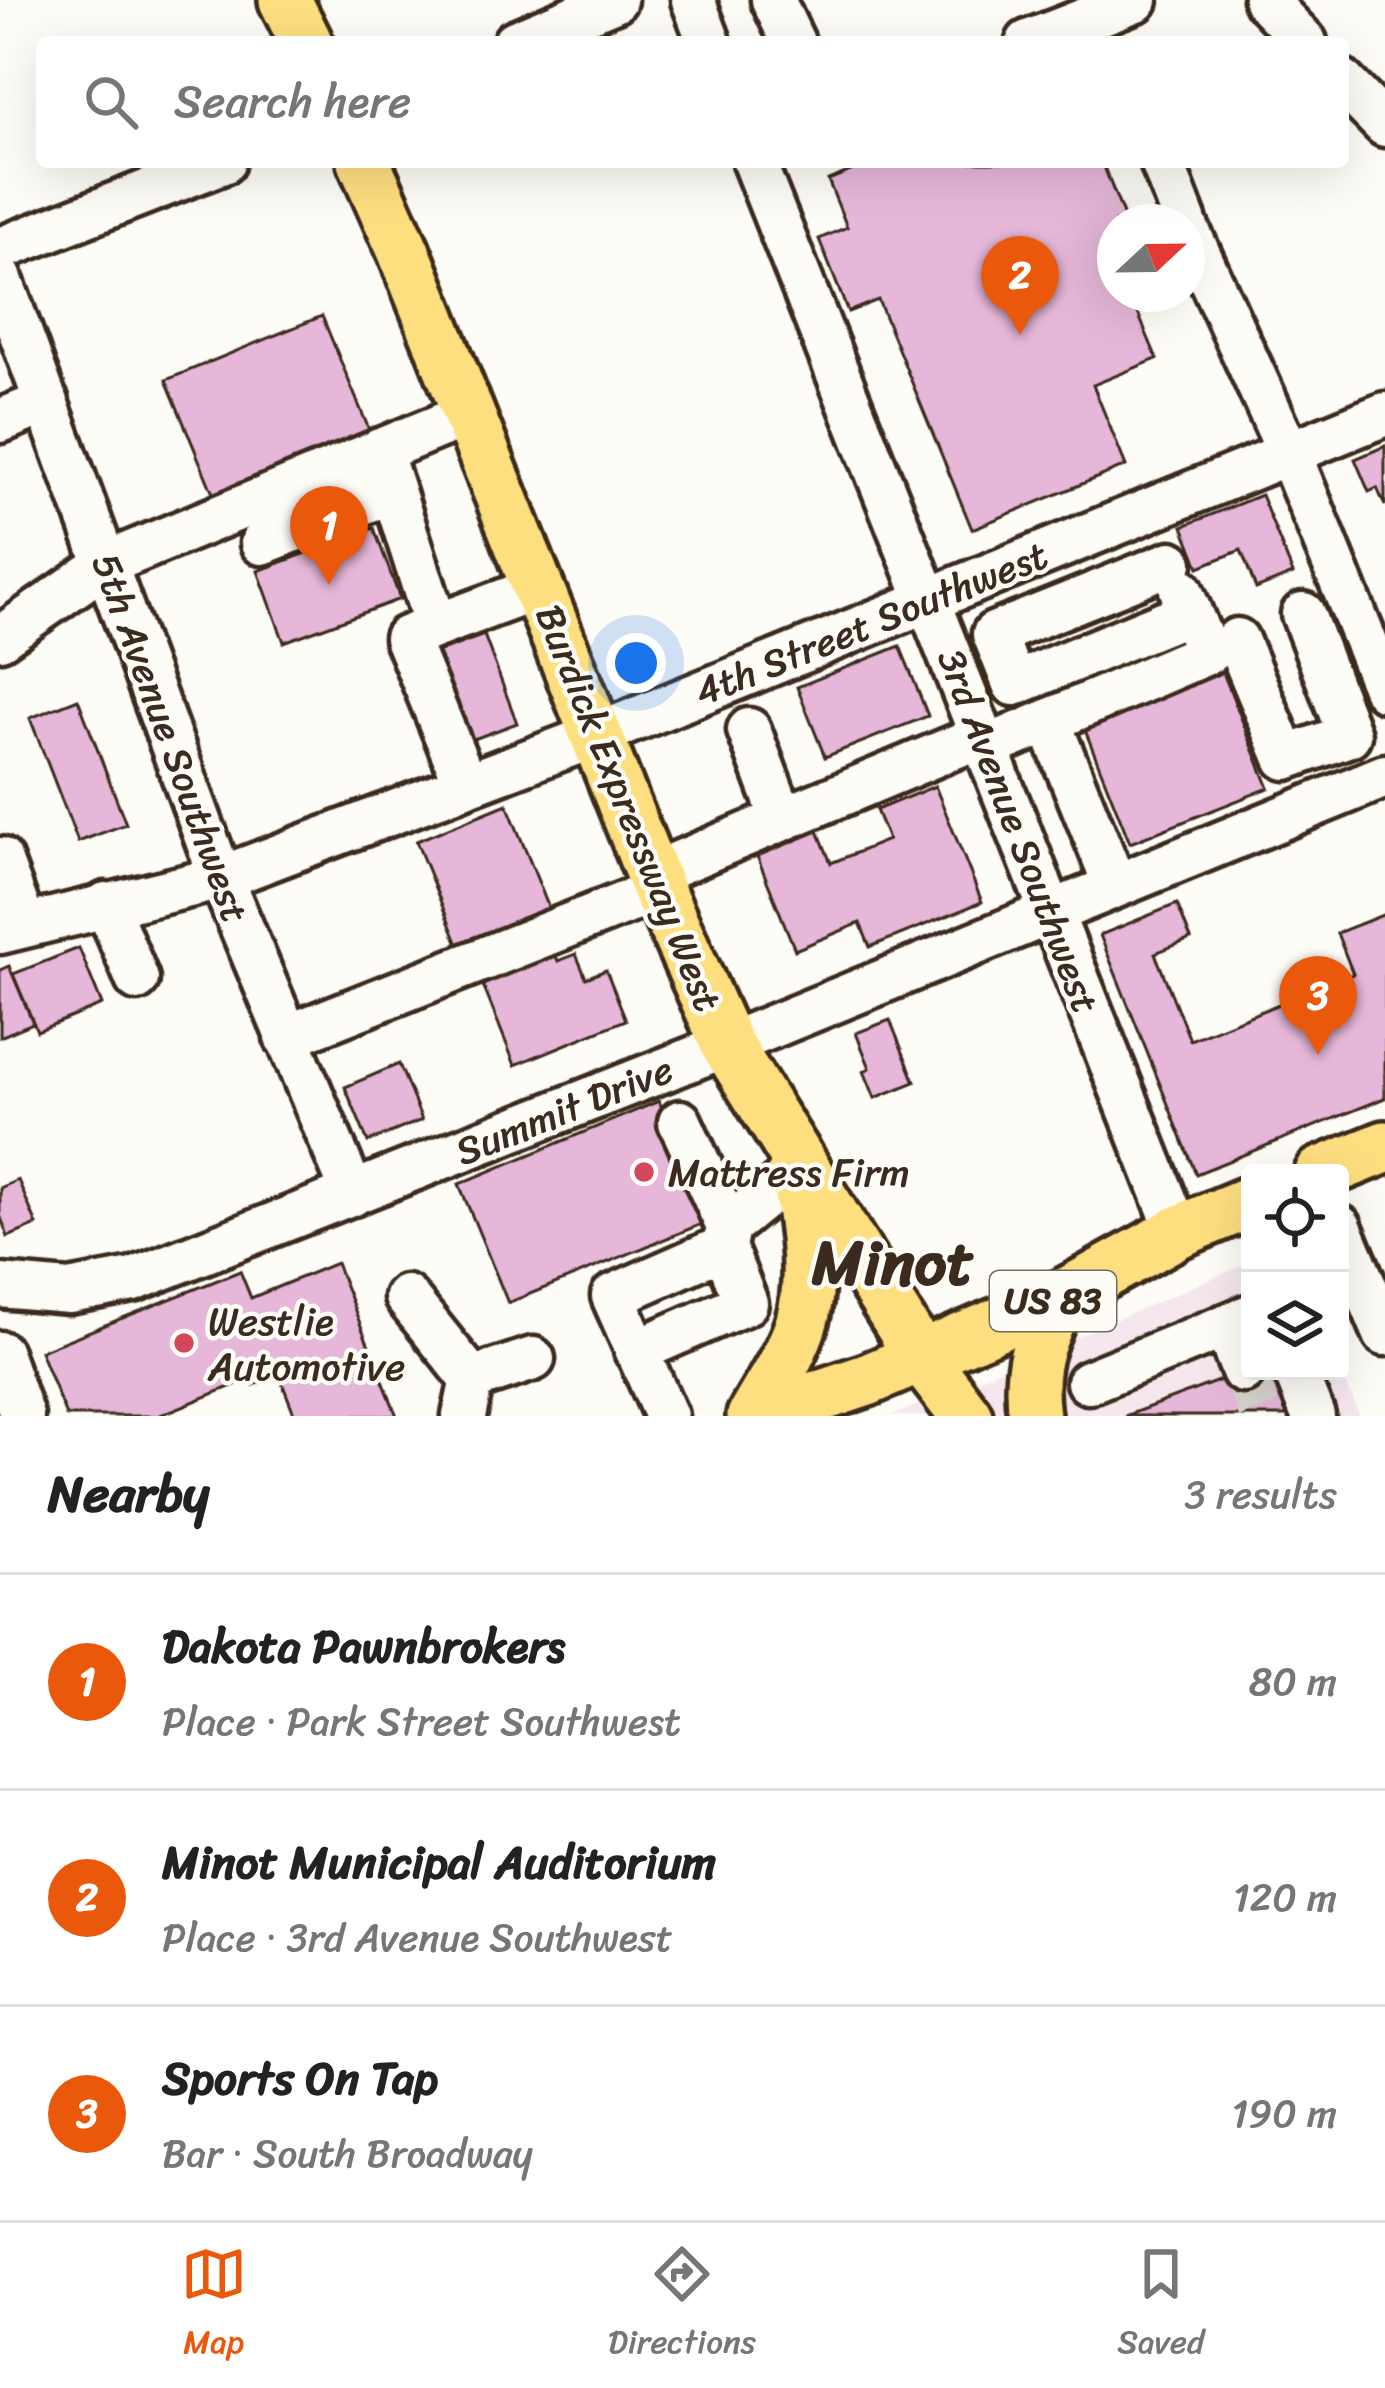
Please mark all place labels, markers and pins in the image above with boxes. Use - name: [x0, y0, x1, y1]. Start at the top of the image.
- pin: 2: [981, 236, 1059, 335]
- pin: 1: [290, 486, 368, 585]
- pin: 3: [1279, 956, 1357, 1055]
- place label: Mattress Firm: [668, 1138, 910, 1207]
- marker: Mattress Firm: [631, 1159, 657, 1185]
- place label: Westlie Automotive: [207, 1287, 405, 1401]
- marker: Westlie Automotive: [171, 1330, 197, 1356]

